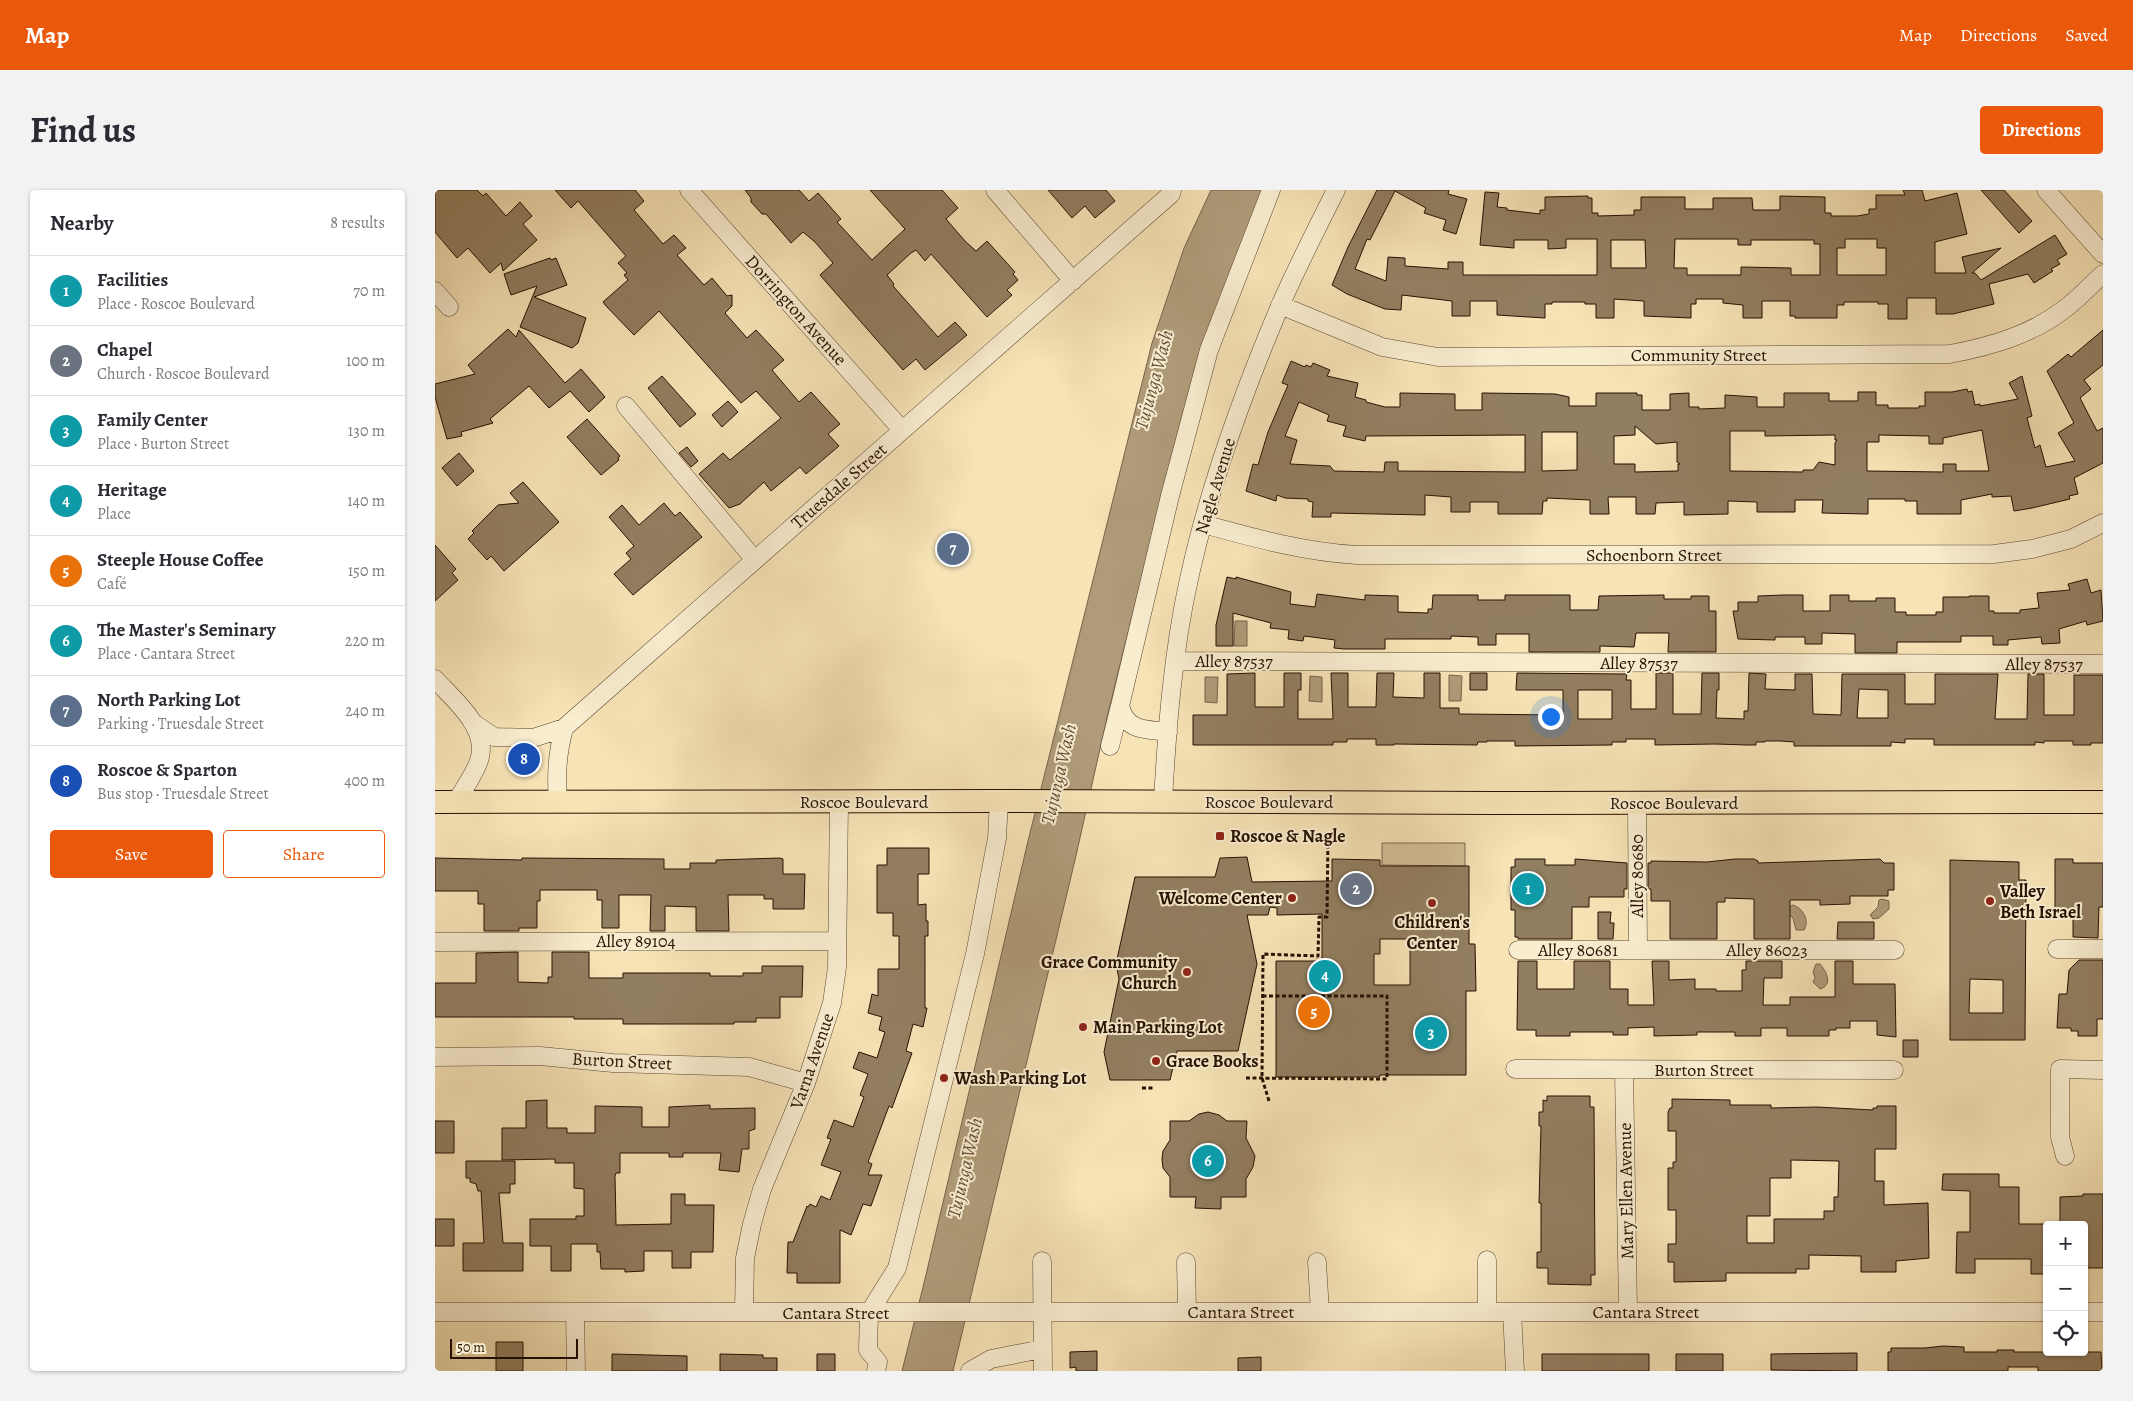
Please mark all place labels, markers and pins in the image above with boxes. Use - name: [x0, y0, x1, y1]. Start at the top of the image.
- pin: 7: [937, 530, 969, 568]
- pin: 8: [508, 740, 540, 778]
- place label: Roscoe & Nagle: [1230, 824, 1346, 848]
- marker: Roscoe & Nagle: [1214, 830, 1226, 842]
- pin: 2: [1340, 870, 1372, 908]
- pin: 1: [1512, 870, 1544, 908]
- place label: Valley Beth Israel: [1999, 879, 2081, 924]
- place label: Welcome Center: [1158, 886, 1283, 910]
- marker: Welcome Center: [1286, 892, 1298, 904]
- marker: Valley Beth Israel: [1984, 895, 1996, 907]
- marker: Children's Center: [1426, 897, 1438, 909]
- place label: Children's Center: [1394, 910, 1470, 955]
- place label: Grace Community Church: [1041, 950, 1178, 995]
- pin: 4: [1309, 957, 1341, 995]
- marker: Grace Community Church: [1181, 966, 1193, 978]
- pin: 5: [1298, 993, 1330, 1031]
- pin: 3: [1415, 1014, 1447, 1052]
- place label: Main Parking Lot: [1093, 1015, 1223, 1039]
- marker: Main Parking Lot: [1077, 1021, 1089, 1033]
- place label: Grace Books: [1166, 1049, 1259, 1073]
- marker: Grace Books: [1150, 1055, 1162, 1067]
- place label: Wash Parking Lot: [953, 1066, 1087, 1090]
- marker: Wash Parking Lot: [938, 1072, 950, 1084]
- pin: 6: [1192, 1142, 1224, 1180]

